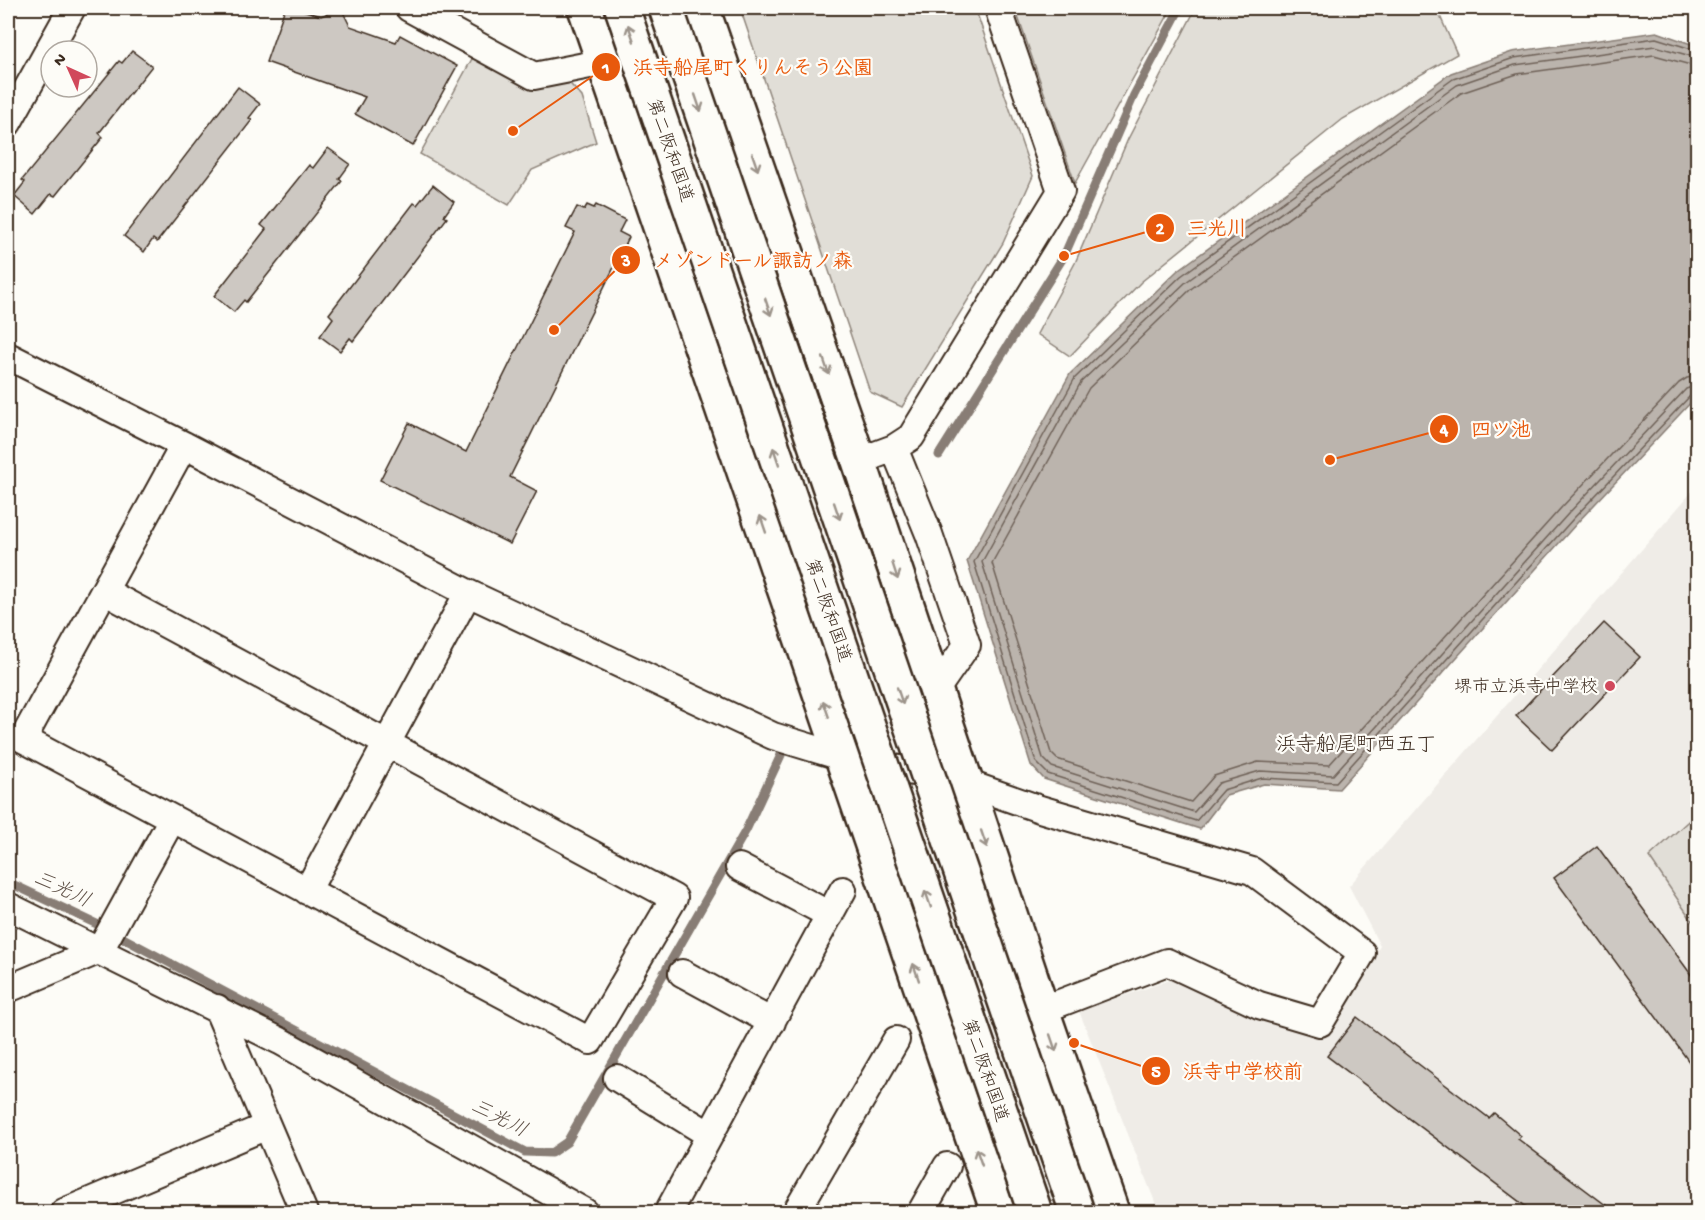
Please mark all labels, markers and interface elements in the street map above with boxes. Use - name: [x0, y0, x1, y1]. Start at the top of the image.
- one-way arrow: [625, 24, 636, 43]
- north arrow: [39, 39, 99, 99]
- callout: 浜寺船尾町くりんそう公園: [591, 48, 885, 86]
- text: N: [50, 50, 72, 71]
- text: 浜寺船尾町くりんそう公園: [633, 57, 873, 82]
- text: 1: [601, 59, 610, 80]
- one-way arrow: [693, 93, 704, 112]
- street label: 第二阪和国道: [641, 96, 697, 205]
- one-way arrow: [751, 152, 762, 171]
- callout: 三光川: [1145, 209, 1259, 247]
- text: 三光川: [1187, 218, 1247, 243]
- text: 2: [1156, 220, 1165, 241]
- callout: メゾンドール諏訪ノ森: [611, 241, 865, 279]
- text: メゾンドール諏訪ノ森: [653, 250, 853, 275]
- text: 3: [620, 252, 631, 273]
- one-way arrow: [763, 297, 774, 316]
- one-way arrow: [822, 356, 833, 375]
- callout: 四ツ池: [1429, 410, 1543, 448]
- text: 四ツ池: [1471, 420, 1531, 444]
- text: 4: [1439, 421, 1449, 442]
- one-way arrow: [770, 447, 781, 466]
- one-way arrow: [833, 502, 844, 520]
- one-way arrow: [756, 515, 767, 534]
- street label: 第二阪和国道: [799, 556, 855, 665]
- one-way arrow: [891, 561, 902, 580]
- place label: 堺市立浜寺中学校: [1454, 677, 1598, 699]
- marker: 堺市立浜寺中学校: [1603, 679, 1617, 693]
- one-way arrow: [896, 686, 907, 705]
- one-way arrow: [819, 700, 830, 718]
- district label: 浜寺船尾町西五丁: [1276, 733, 1436, 758]
- one-way arrow: [980, 829, 991, 848]
- water label: 三光川: [29, 867, 94, 914]
- one-way arrow: [921, 890, 932, 909]
- one-way arrow: [910, 963, 921, 982]
- street label: 第二阪和国道: [956, 1016, 1012, 1125]
- one-way arrow: [1049, 1033, 1060, 1052]
- callout: 浜寺中学校前: [1141, 1052, 1315, 1090]
- text: 浜寺中学校前: [1183, 1061, 1303, 1086]
- text: 5: [1151, 1063, 1161, 1084]
- water label: 三光川: [466, 1095, 531, 1144]
- one-way arrow: [973, 1148, 984, 1167]

